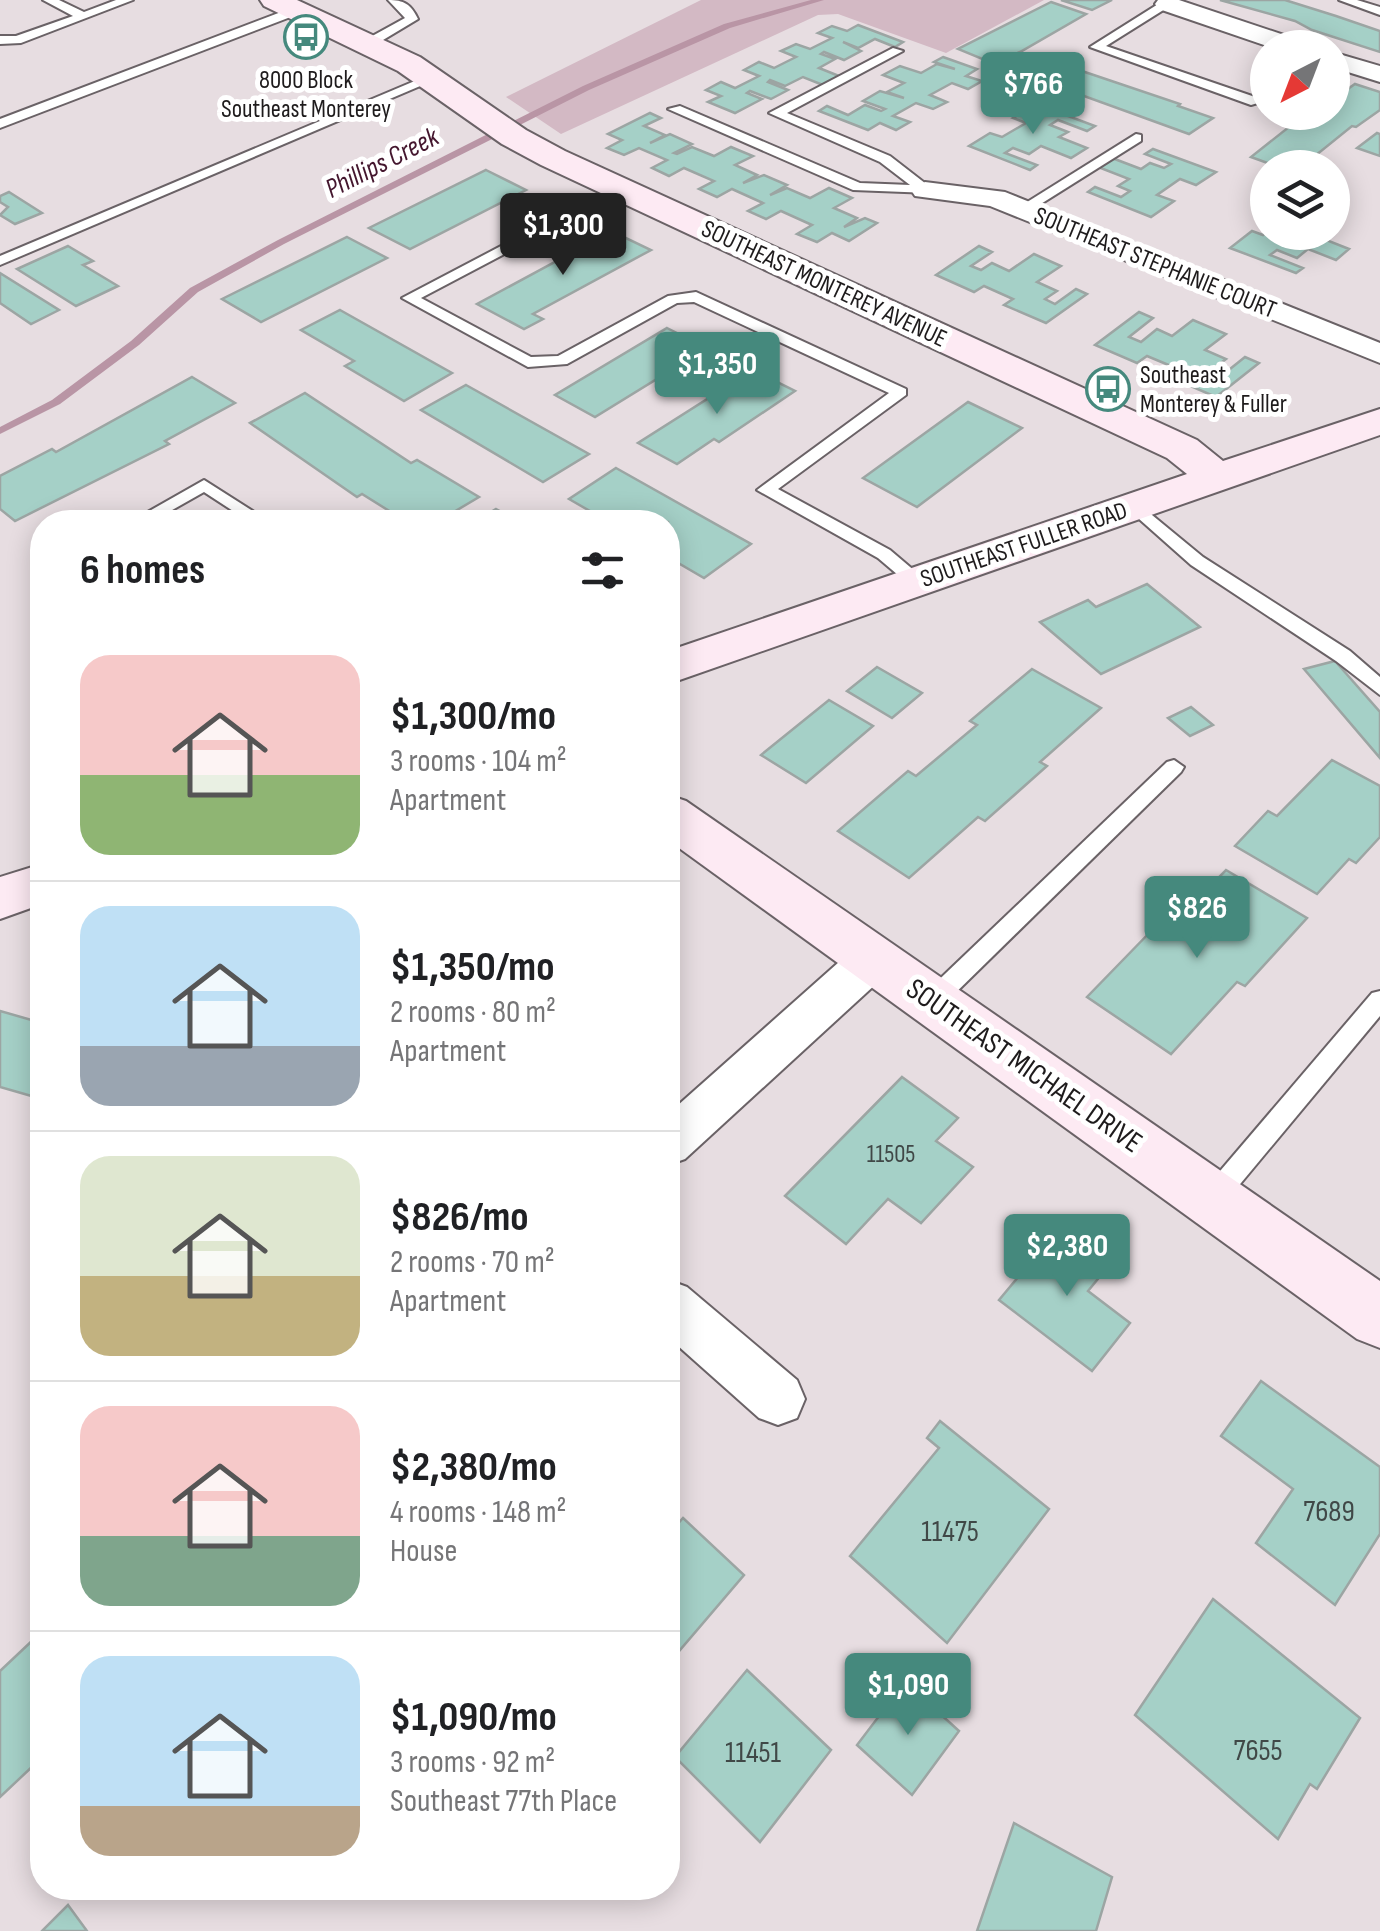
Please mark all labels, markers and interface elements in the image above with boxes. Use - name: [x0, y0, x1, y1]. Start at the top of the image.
- bus stop icon: 8000 Block Southeast Monterey: [283, 14, 329, 60]
- north arrow: [1250, 30, 1350, 130]
- map controls: [1250, 30, 1350, 250]
- pin: $766: [974, 52, 1092, 137]
- place label: 8000 Block Southeast Monterey: [221, 65, 391, 125]
- text: $766: [1003, 65, 1063, 104]
- water label: Phillips Creek: [320, 120, 446, 206]
- button: layers: [1250, 150, 1350, 250]
- pin: $1,300: [482, 193, 644, 278]
- street label: SOUTHEAST STEPHANIE COURT: [1029, 200, 1281, 326]
- text: $1,300: [522, 206, 604, 245]
- street label: SOUTHEAST MONTEREY AVENUE: [696, 213, 952, 355]
- pin: $1,350: [636, 332, 798, 417]
- text: $1,350: [677, 345, 757, 384]
- place label: Southeast Monterey & Fuller: [1140, 360, 1287, 420]
- bus stop icon: Southeast Monterey & Fuller: [1085, 366, 1131, 412]
- street label: SOUTHEAST FULLER ROAD: [917, 495, 1131, 595]
- icon: filters: [575, 543, 630, 598]
- text: 6 homes: [80, 545, 205, 596]
- text: $1,300/mo: [390, 691, 556, 742]
- icon: home: [160, 695, 280, 815]
- text: 3 rooms · 104 m²: [390, 742, 567, 781]
- text: Apartment: [390, 781, 506, 820]
- pin: $826: [1138, 876, 1256, 961]
- text: $826: [1167, 889, 1227, 928]
- text: $1,350/mo: [390, 942, 554, 993]
- icon: home: [160, 946, 280, 1066]
- street label: SOUTHEAST MICHAEL DRIVE: [899, 971, 1149, 1161]
- text: 2 rooms · 80 m²: [390, 993, 556, 1032]
- text: Apartment: [390, 1032, 506, 1071]
- house number: 11505: [867, 1139, 915, 1170]
- text: $826/mo: [390, 1192, 529, 1243]
- icon: home: [160, 1196, 280, 1316]
- pin: $2,380: [986, 1214, 1148, 1299]
- text: $2,380: [1026, 1227, 1108, 1266]
- text: 2 rooms · 70 m²: [390, 1243, 555, 1282]
- text: Apartment: [390, 1282, 506, 1321]
- text: $2,380/mo: [390, 1442, 557, 1493]
- icon: home: [160, 1446, 280, 1566]
- text: 4 rooms · 148 m²: [390, 1493, 567, 1532]
- house number: 7689: [1303, 1494, 1355, 1530]
- house number: 11475: [921, 1514, 979, 1550]
- text: House: [390, 1532, 457, 1571]
- pin: $1,090: [827, 1653, 989, 1738]
- text: $1,090: [867, 1666, 949, 1705]
- text: $1,090/mo: [390, 1692, 557, 1743]
- icon: home: [160, 1696, 280, 1816]
- house number: 7655: [1233, 1733, 1283, 1769]
- house number: 11451: [725, 1735, 782, 1771]
- text: 3 rooms · 92 m²: [390, 1743, 555, 1782]
- text: Southeast 77th Place: [390, 1782, 617, 1821]

